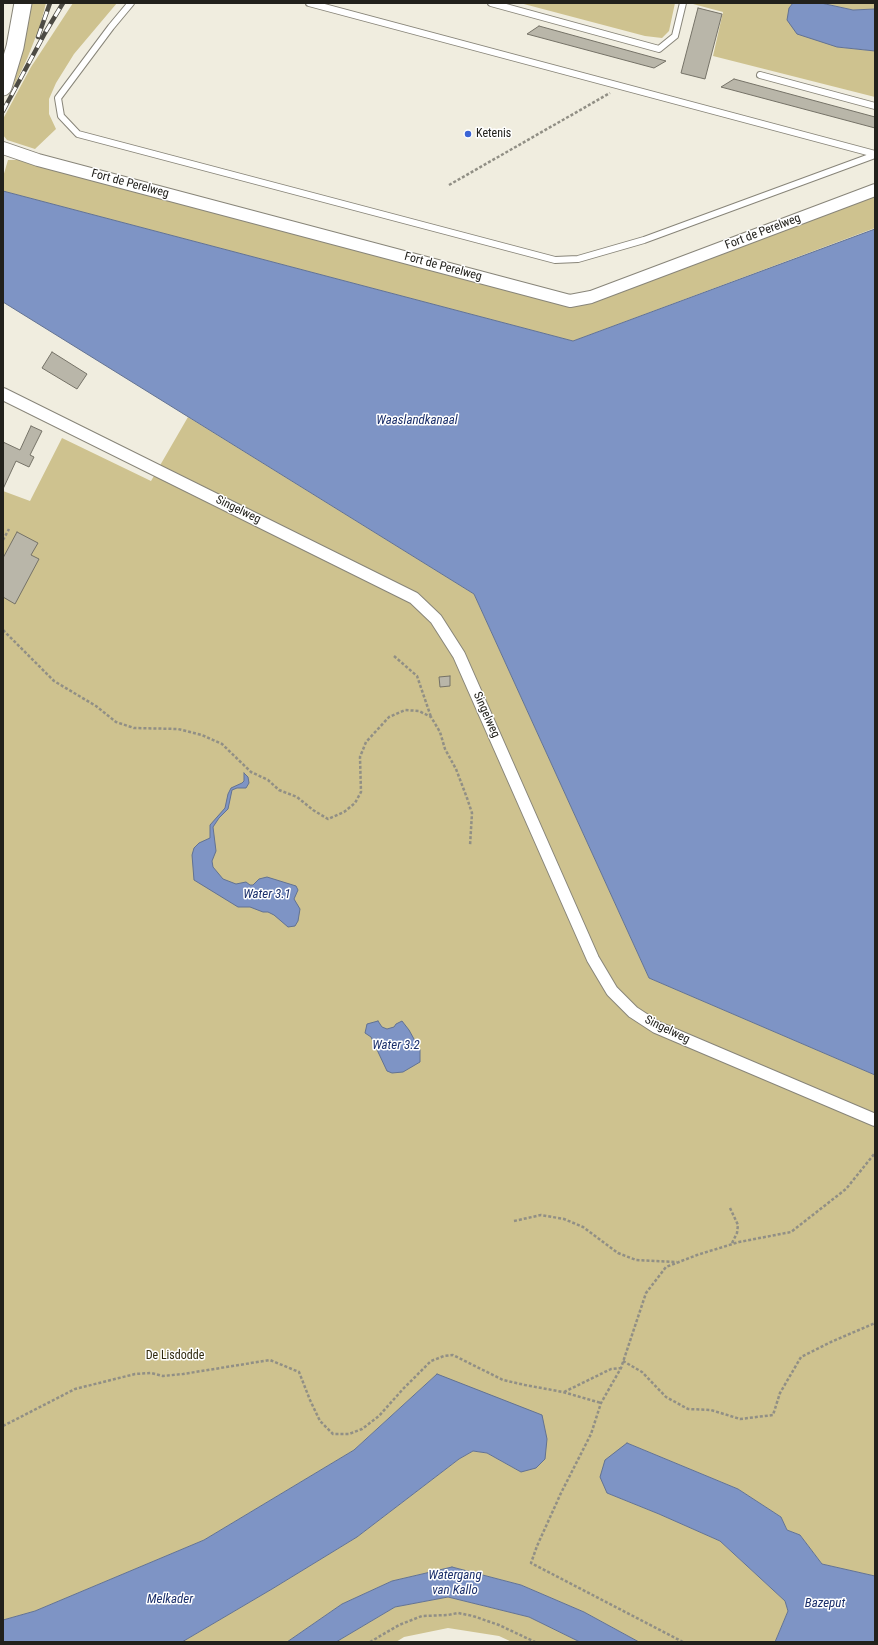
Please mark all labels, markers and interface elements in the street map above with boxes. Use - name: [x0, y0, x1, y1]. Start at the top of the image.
- place label: Ketenis: [476, 127, 511, 141]
- marker: Ketenis: [463, 129, 473, 139]
- street label: Fort de Perelweg: [90, 167, 170, 201]
- street label: Fort de Perelweg: [723, 211, 803, 253]
- street label: Fort de Perelweg: [403, 250, 483, 284]
- water label: Waaslandkanaal: [376, 413, 458, 429]
- street label: Singelweg: [213, 493, 263, 527]
- street label: Singelweg: [470, 690, 502, 740]
- water label: Water 3.1: [243, 887, 291, 903]
- street label: Singelweg: [642, 1013, 692, 1047]
- water label: Water 3.2: [372, 1038, 420, 1054]
- park label: De Lisdodde: [146, 1349, 204, 1363]
- water label: Watergang van Kallo: [428, 1568, 482, 1599]
- water label: Melkader: [147, 1592, 193, 1608]
- water label: Bazeput: [805, 1596, 845, 1612]

